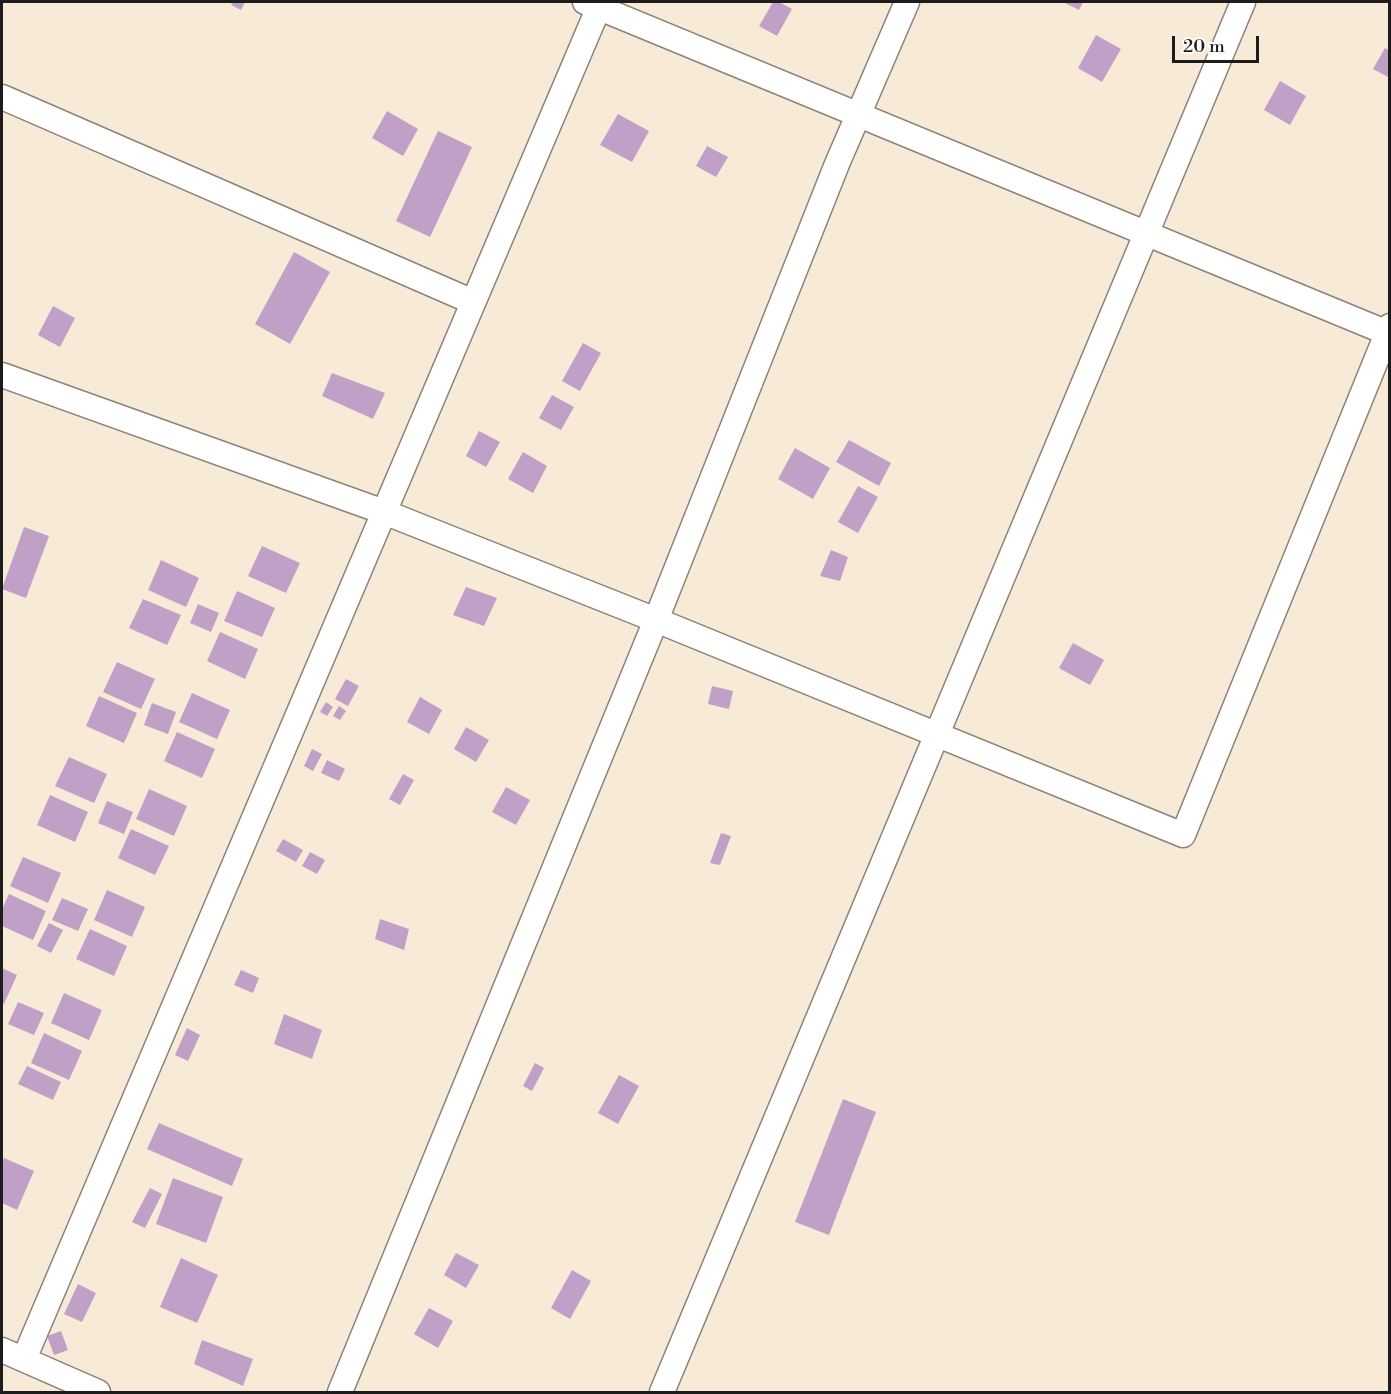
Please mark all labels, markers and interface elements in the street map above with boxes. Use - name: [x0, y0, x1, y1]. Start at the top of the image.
- scale bar: [1175, 24, 1262, 62]
- text: 20 m: [1183, 35, 1225, 58]

